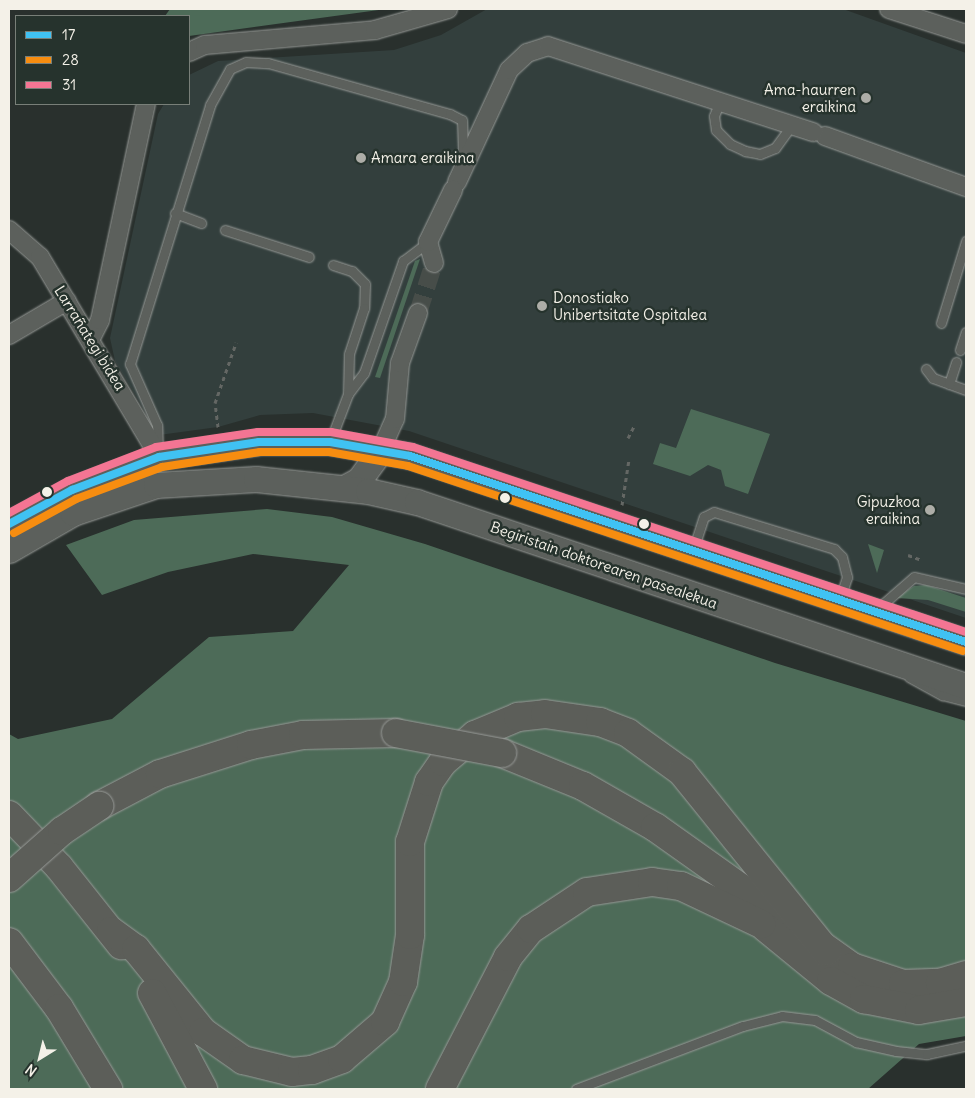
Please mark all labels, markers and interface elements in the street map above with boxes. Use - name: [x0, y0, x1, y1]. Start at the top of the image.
- legend: [15, 15, 190, 105]
- text: 17: [62, 25, 75, 44]
- text: 28: [62, 50, 79, 69]
- text: 31: [62, 75, 76, 94]
- place label: Ama-haurren eraikina: [764, 80, 856, 115]
- marker: Ama-haurren eraikina: [860, 92, 872, 104]
- place label: Amara eraikina: [371, 149, 475, 167]
- marker: Amara eraikina: [355, 152, 367, 164]
- street label: Larrañategi bidea: [51, 282, 129, 394]
- place label: Donostiako Unibertsitate Ospitalea: [553, 288, 707, 323]
- marker: Donostiako Unibertsitate Ospitalea: [535, 299, 549, 313]
- unlabelled marker: [42, 487, 52, 497]
- place label: Gipuzkoa eraikina: [857, 492, 920, 527]
- unlabelled marker: [500, 493, 510, 503]
- marker: Gipuzkoa eraikina: [924, 504, 936, 516]
- street label: Begiristain doktorearen pasealekua: [488, 518, 720, 612]
- unlabelled marker: [639, 519, 649, 529]
- north arrow: [15, 1033, 65, 1083]
- text: N: [22, 1060, 40, 1080]

